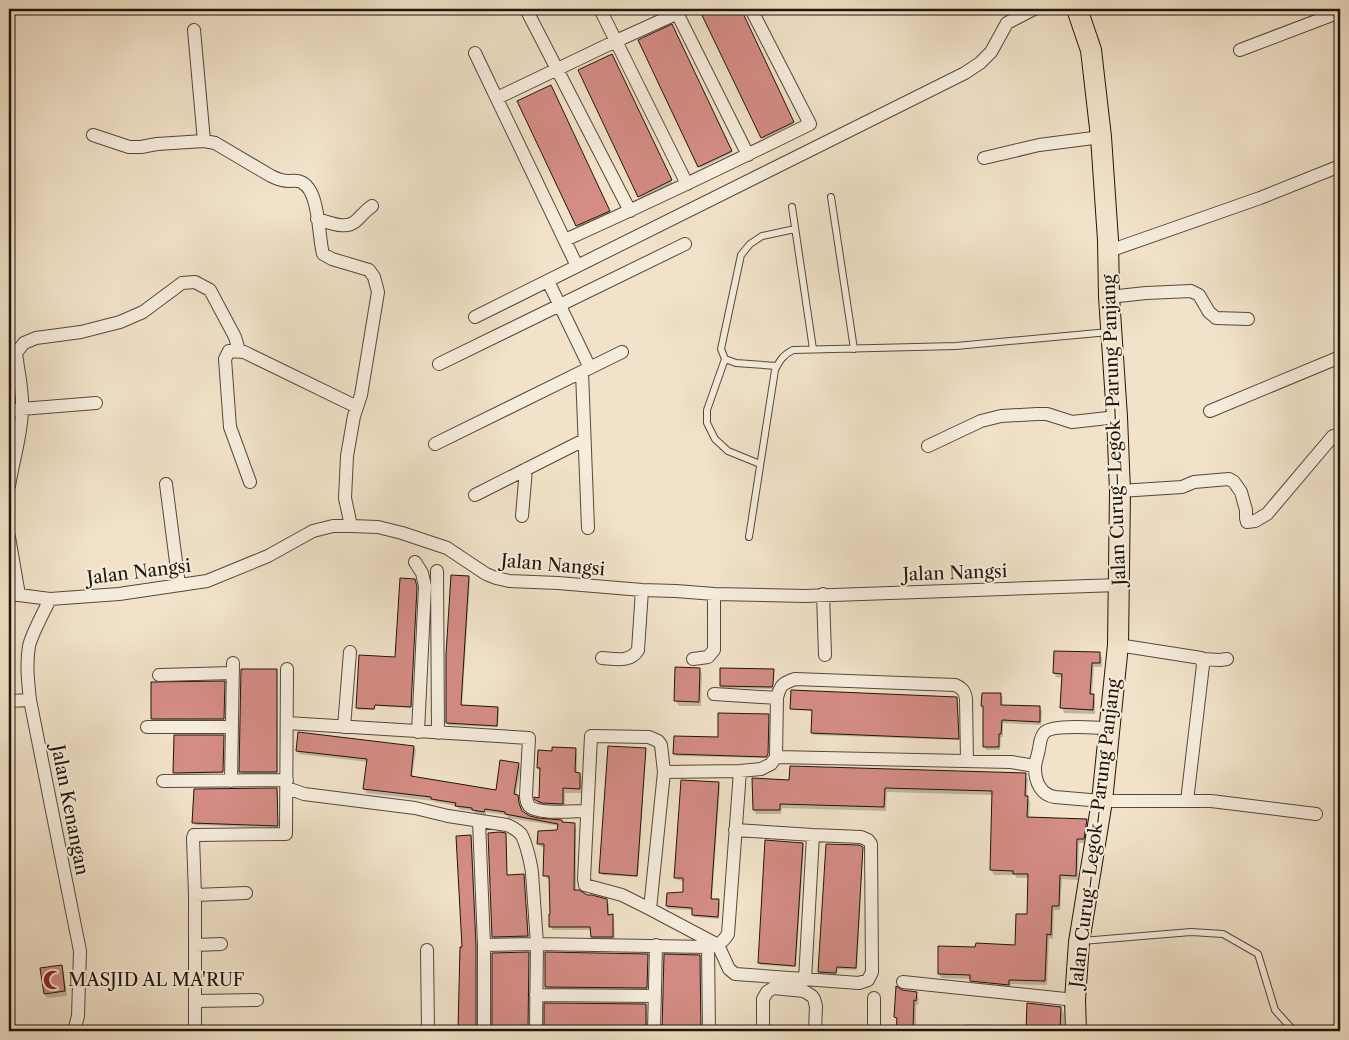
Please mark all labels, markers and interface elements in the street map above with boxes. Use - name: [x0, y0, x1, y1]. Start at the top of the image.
- street label: Jalan Curug–Legok–Parung Panjang: [1098, 274, 1131, 589]
- street label: Jalan Nangsi: [497, 549, 607, 581]
- street label: Jalan Nangsi: [83, 555, 193, 590]
- street label: Jalan Nangsi: [899, 560, 1008, 586]
- street label: Jalan Curug–Legok–Parung Panjang: [1065, 677, 1125, 992]
- street label: Jalan Kenangan: [46, 740, 93, 877]
- mosque icon: MASJID AL MA'RUF: [42, 969, 64, 991]
- place label: MASJID AL MA'RUF: [68, 969, 245, 991]

